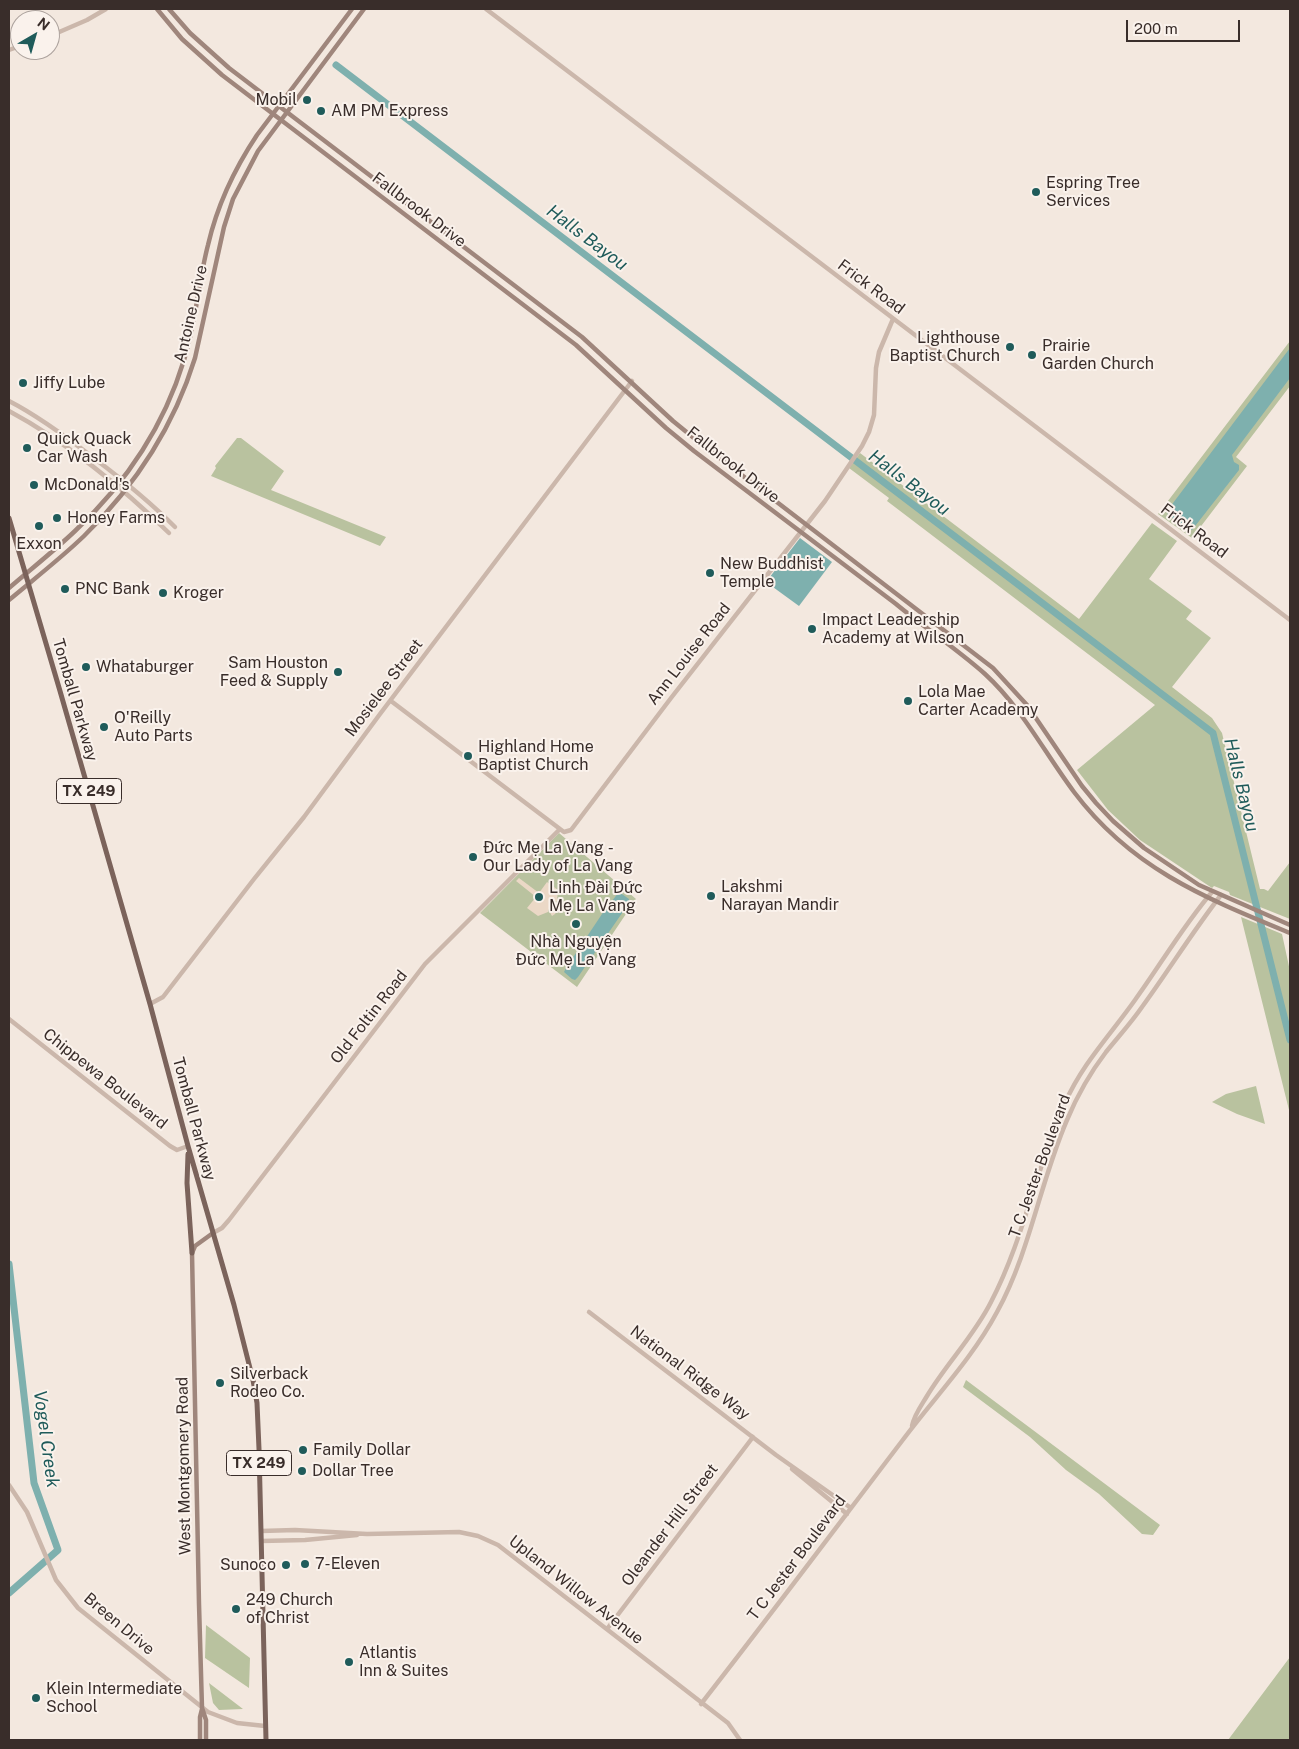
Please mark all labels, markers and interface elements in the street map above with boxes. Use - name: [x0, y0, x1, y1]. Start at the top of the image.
- north arrow: [10, 10, 60, 60]
- scale bar: [1129, 10, 1243, 42]
- text: N: [34, 14, 53, 34]
- text: 200 m: [1134, 20, 1178, 37]
- place label: Mobil: [255, 90, 297, 110]
- marker: Mobil: [301, 94, 313, 106]
- place label: AM PM Express: [331, 101, 448, 121]
- marker: AM PM Express: [315, 105, 327, 117]
- street label: Fallbrook Drive: [368, 168, 470, 252]
- place label: Espring Tree Services: [1046, 173, 1140, 211]
- marker: Espring Tree Services: [1030, 186, 1042, 198]
- water label: Halls Bayou: [542, 201, 632, 275]
- street label: Frick Road: [834, 256, 908, 318]
- street label: Antoine Drive: [170, 263, 212, 365]
- place label: Lighthouse Baptist Church: [889, 328, 1000, 366]
- place label: Prairie Garden Church: [1042, 336, 1154, 374]
- marker: Lighthouse Baptist Church: [1004, 341, 1016, 353]
- marker: Prairie Garden Church: [1026, 349, 1038, 361]
- place label: Jiffy Lube: [33, 373, 105, 393]
- marker: Jiffy Lube: [17, 377, 29, 389]
- street label: Fallbrook Drive: [683, 423, 783, 507]
- place label: Quick Quack Car Wash: [37, 429, 131, 467]
- marker: Quick Quack Car Wash: [21, 442, 33, 454]
- water label: Halls Bayou: [864, 446, 954, 520]
- place label: McDonald's: [44, 475, 130, 495]
- marker: McDonald's: [28, 479, 40, 491]
- street label: Frick Road: [1157, 500, 1231, 562]
- place label: Honey Farms: [67, 508, 165, 528]
- marker: Honey Farms: [51, 512, 63, 524]
- marker: Exxon: [33, 520, 45, 532]
- place label: Exxon: [16, 534, 62, 554]
- place label: New Buddhist Temple: [720, 554, 824, 592]
- marker: New Buddhist Temple: [704, 567, 716, 579]
- place label: PNC Bank: [75, 579, 150, 599]
- marker: PNC Bank: [59, 583, 71, 595]
- place label: Kroger: [173, 583, 224, 603]
- marker: Kroger: [157, 587, 169, 599]
- street label: Ann Louise Road: [643, 599, 735, 709]
- place label: Impact Leadership Academy at Wilson: [822, 610, 964, 648]
- marker: Impact Leadership Academy at Wilson: [806, 623, 818, 635]
- street label: Mosielee Street: [341, 635, 427, 741]
- street label: Tomball Parkway: [48, 636, 102, 764]
- place label: Sam Houston Feed & Supply: [220, 653, 328, 691]
- place label: Whataburger: [96, 657, 194, 677]
- marker: Whataburger: [80, 661, 92, 673]
- marker: Sam Houston Feed & Supply: [332, 666, 344, 678]
- place label: Lola Mae Carter Academy: [918, 682, 1038, 720]
- marker: Lola Mae Carter Academy: [902, 695, 914, 707]
- place label: O'Reilly Auto Parts: [114, 708, 193, 746]
- marker: O'Reilly Auto Parts: [98, 721, 110, 733]
- water label: Halls Bayou: [1219, 736, 1263, 834]
- place label: Highland Home Baptist Church: [478, 737, 594, 775]
- marker: Highland Home Baptist Church: [462, 750, 474, 762]
- road number: TX 249: [56, 778, 122, 804]
- place label: Đức Mẹ La Vang - Our Lady of La Vang: [483, 838, 633, 876]
- marker: Đức Mẹ La Vang - Our Lady of La Vang: [467, 851, 479, 863]
- place label: Lakshmi Narayan Mandir: [721, 877, 839, 915]
- place label: Linh Đài Đức Mẹ La Vang: [549, 878, 643, 916]
- marker: Lakshmi Narayan Mandir: [705, 890, 717, 902]
- marker: Linh Đài Đức Mẹ La Vang: [533, 891, 545, 903]
- marker: Nhà Nguyện Đức Mẹ La Vang: [570, 918, 582, 930]
- place label: Nhà Nguyện Đức Mẹ La Vang: [516, 932, 636, 970]
- street label: Old Foltin Road: [327, 966, 411, 1068]
- street label: Chippewa Boulevard: [39, 1025, 171, 1133]
- street label: Tomball Parkway: [168, 1055, 220, 1183]
- street label: T C Jester Boulevard: [1005, 1091, 1075, 1241]
- street label: National Ridge Way: [626, 1322, 754, 1424]
- place label: Silverback Rodeo Co.: [230, 1364, 308, 1402]
- street label: West Montgomery Road: [173, 1377, 195, 1555]
- marker: Silverback Rodeo Co.: [214, 1377, 226, 1389]
- water label: Vogel Creek: [28, 1389, 64, 1489]
- place label: Family Dollar: [313, 1440, 411, 1460]
- marker: Family Dollar: [297, 1444, 309, 1456]
- road number: TX 249: [226, 1450, 292, 1476]
- street label: Oleander Hill Street: [618, 1460, 722, 1590]
- place label: Dollar Tree: [312, 1461, 394, 1481]
- marker: Dollar Tree: [296, 1465, 308, 1477]
- street label: T C Jester Boulevard: [744, 1492, 850, 1624]
- street label: Upland Willow Avenue: [505, 1531, 647, 1649]
- place label: 7-Eleven: [315, 1554, 380, 1574]
- place label: Sunoco: [220, 1555, 276, 1575]
- marker: 7-Eleven: [299, 1558, 311, 1570]
- marker: Sunoco: [280, 1559, 292, 1571]
- street label: Breen Drive: [80, 1589, 158, 1659]
- place label: 249 Church of Christ: [246, 1590, 333, 1628]
- marker: 249 Church of Christ: [230, 1603, 242, 1615]
- place label: Atlantis Inn & Suites: [359, 1643, 448, 1681]
- marker: Atlantis Inn & Suites: [343, 1656, 355, 1668]
- place label: Klein Intermediate School: [46, 1679, 182, 1717]
- marker: Klein Intermediate School: [30, 1692, 42, 1704]

